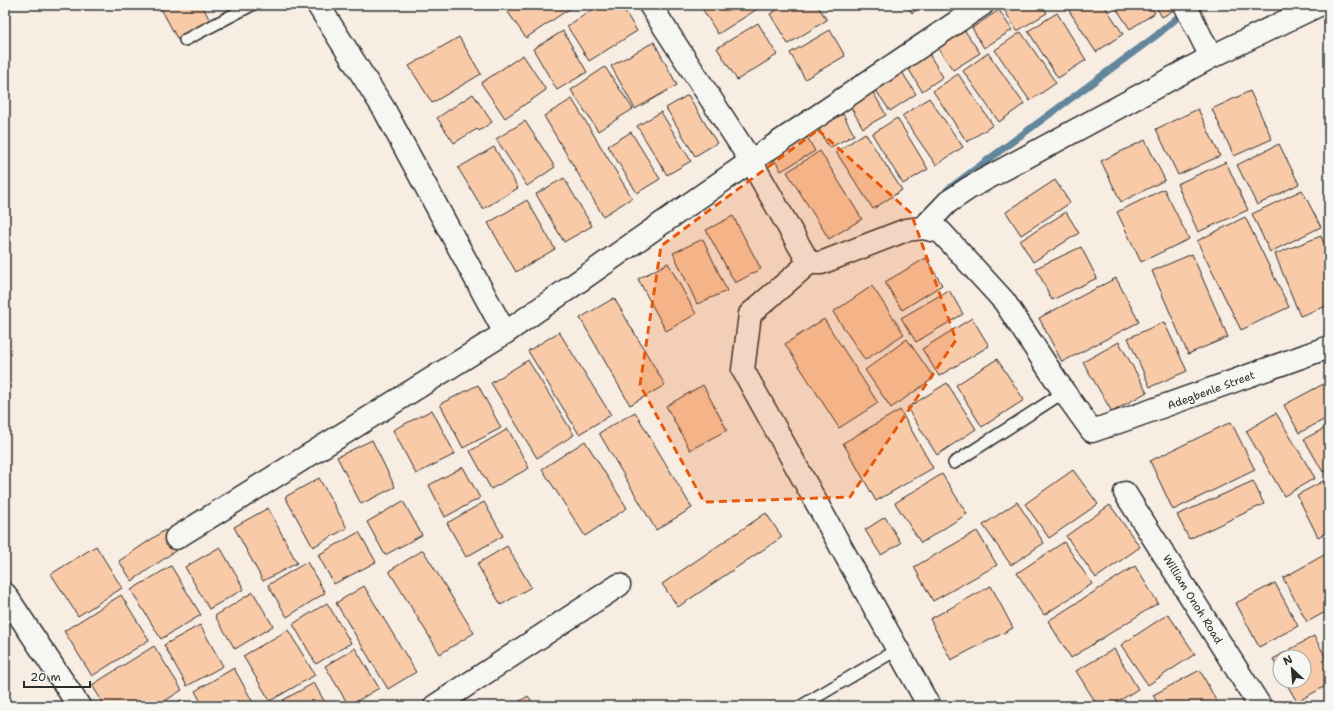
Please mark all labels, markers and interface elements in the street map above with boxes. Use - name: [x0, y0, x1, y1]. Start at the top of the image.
- street label: Adegbenle Street: [1165, 368, 1257, 413]
- street label: William Onoh Road: [1159, 552, 1226, 647]
- north arrow: [1272, 649, 1312, 689]
- text: N: [1281, 652, 1295, 669]
- scale bar: [24, 663, 90, 689]
- text: 20 m: [30, 669, 61, 685]

